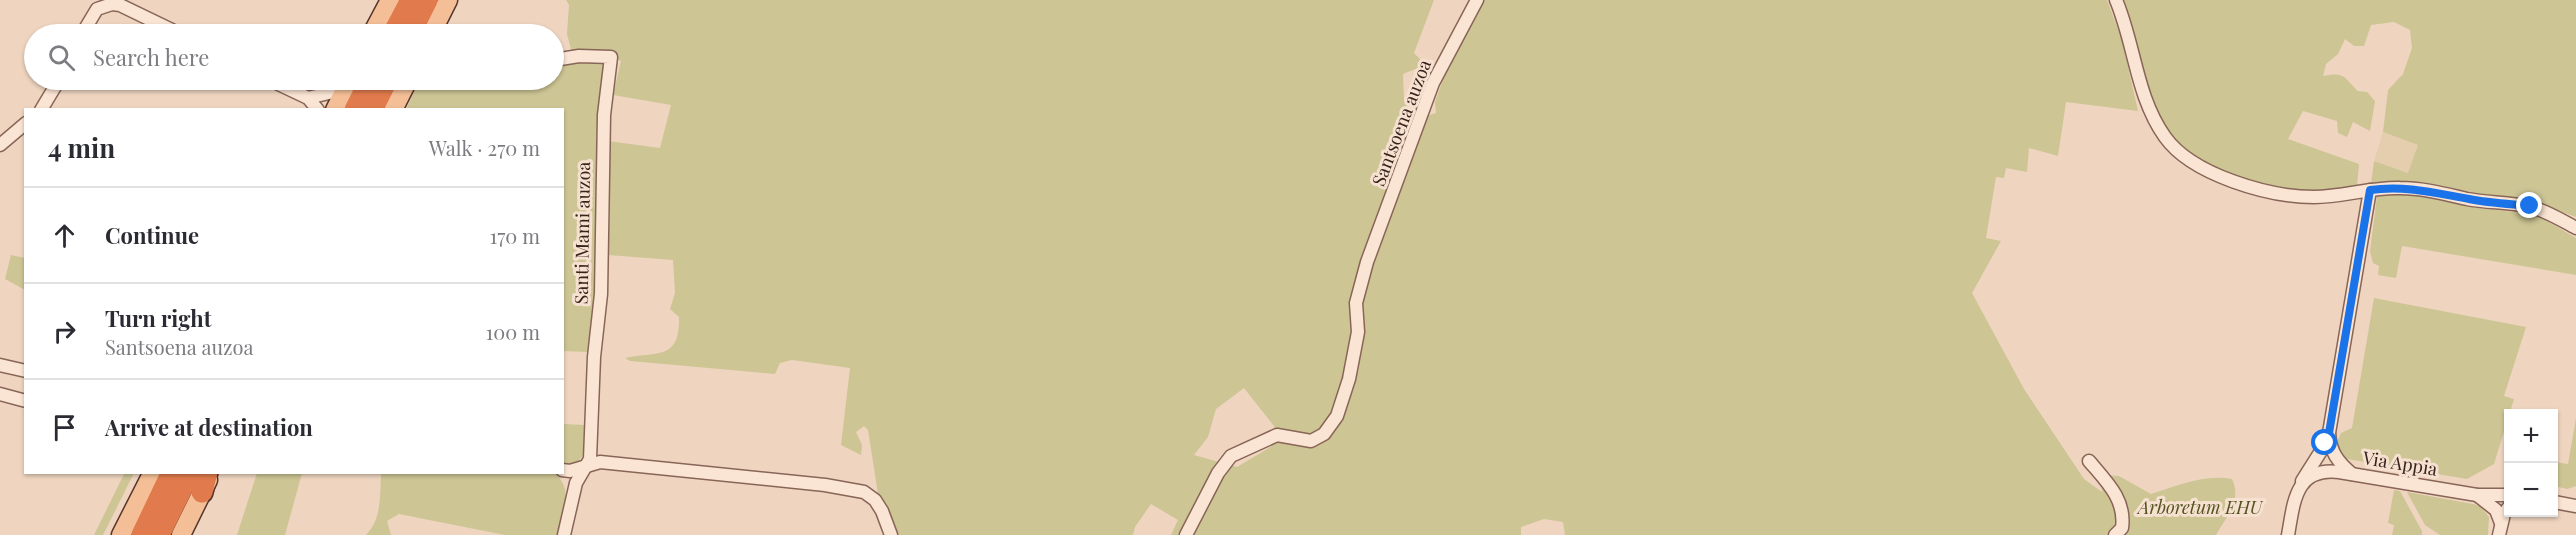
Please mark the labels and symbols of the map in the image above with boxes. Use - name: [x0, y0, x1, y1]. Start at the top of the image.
- street label: Santsoena auzoa: [1366, 56, 1436, 189]
- street label: Santi Mami auzoa: [569, 161, 595, 305]
- route end: [2516, 192, 2542, 218]
- route start: [2311, 429, 2337, 455]
- street label: Via Appia: [2360, 445, 2439, 481]
- park label: Arboretum EHU: [2136, 495, 2264, 519]

